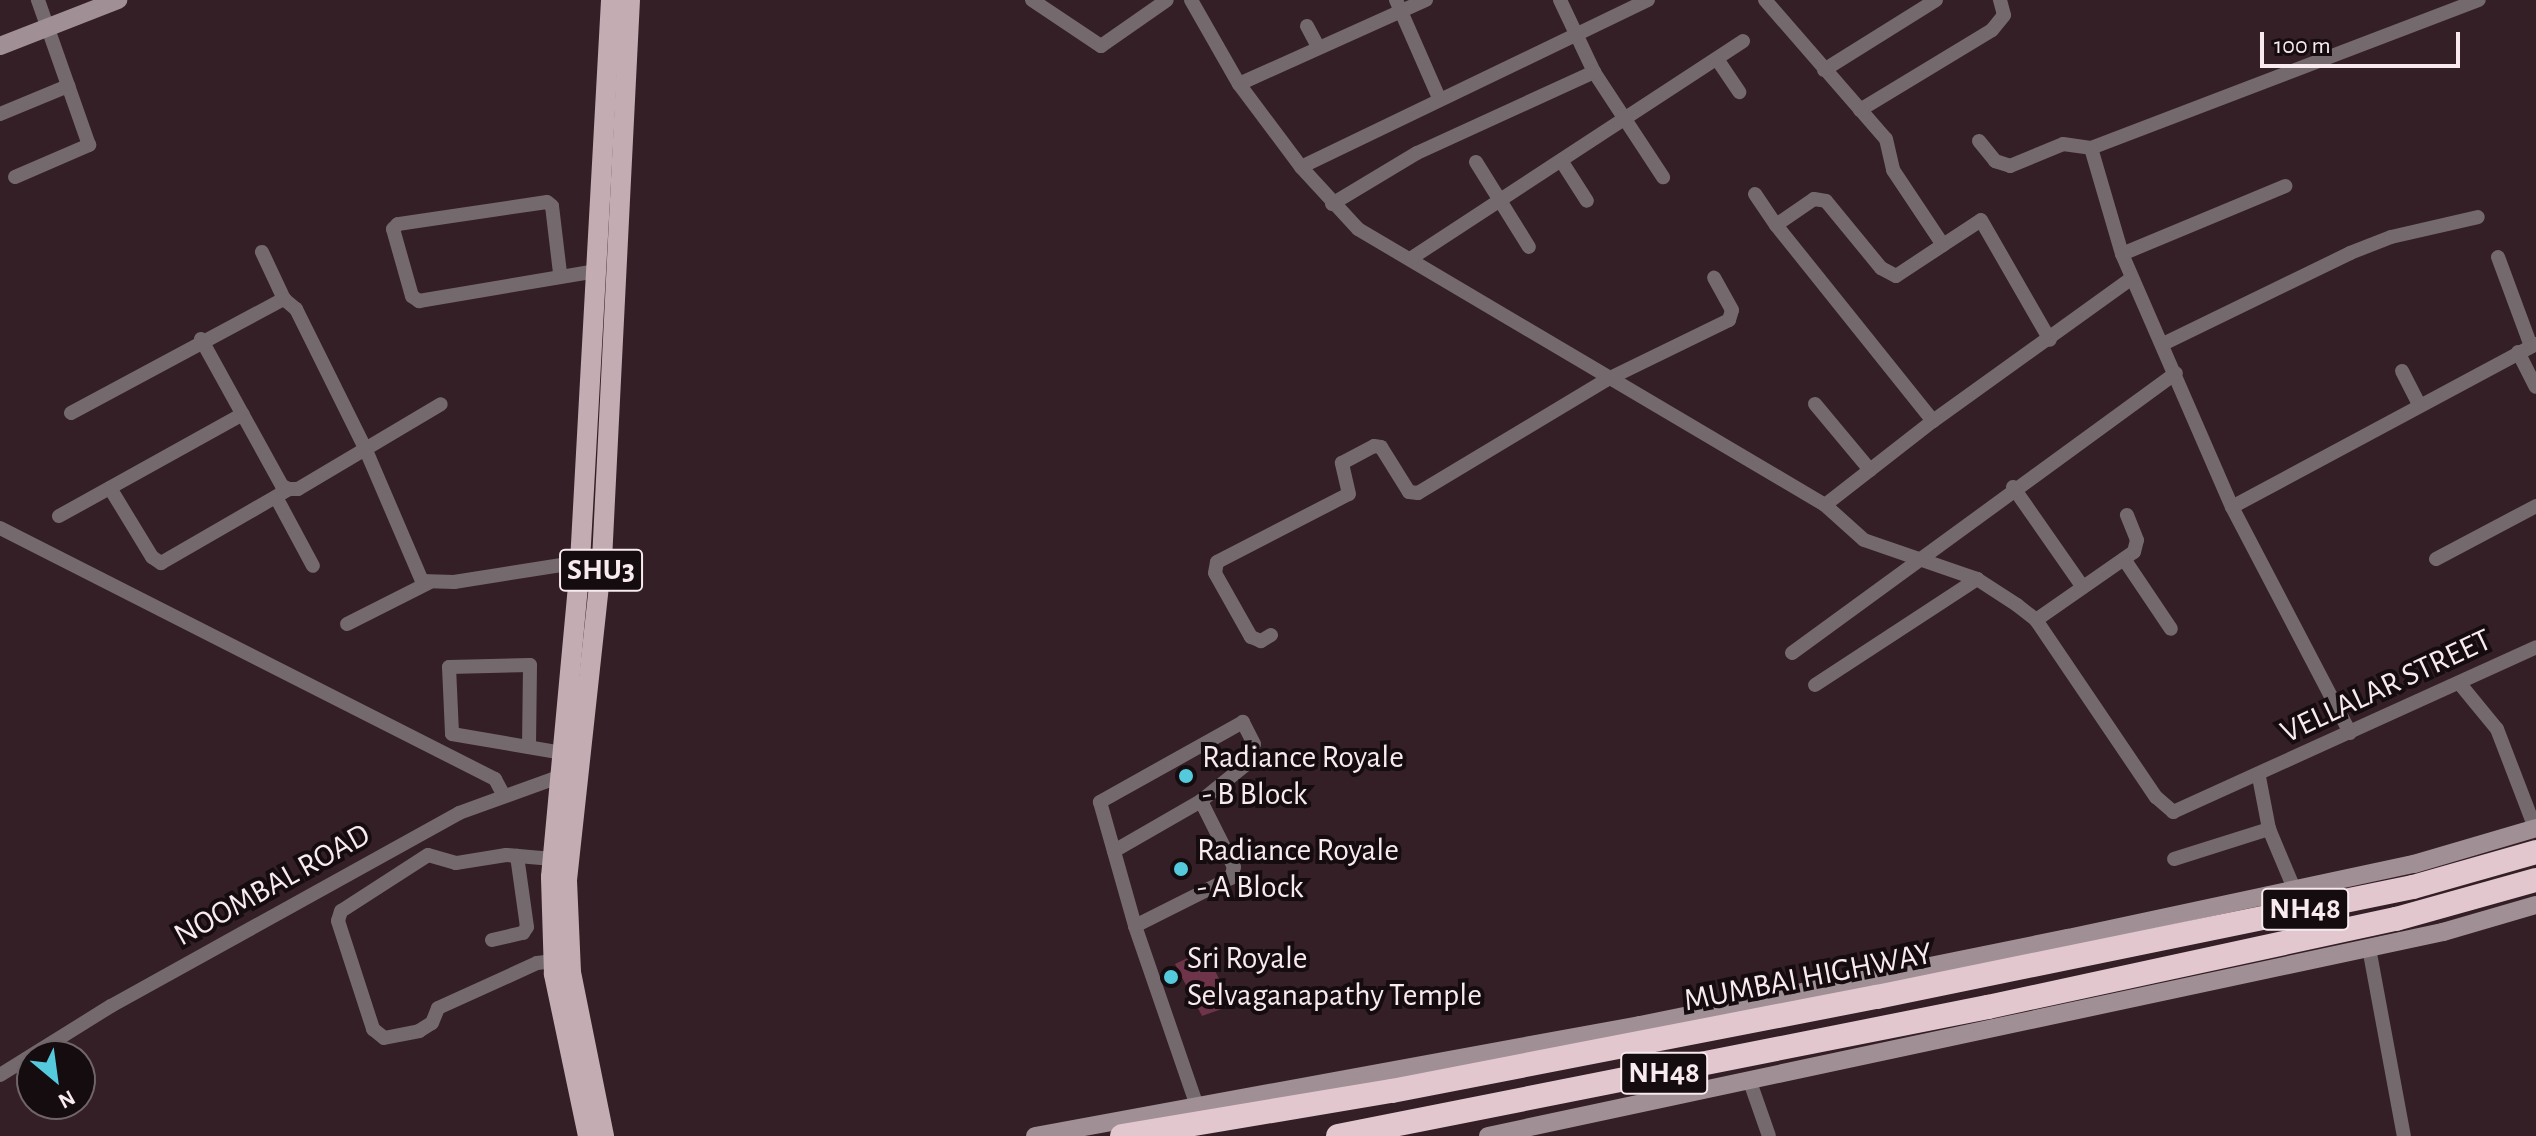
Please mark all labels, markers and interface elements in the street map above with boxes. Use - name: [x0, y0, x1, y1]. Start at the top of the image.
- scale bar: [2264, 16, 2464, 66]
- text: 100 m: [2274, 34, 2331, 58]
- road number: SHU3: [559, 544, 643, 596]
- street label: VELLALAR STREET: [2275, 620, 2497, 752]
- place label: Radiance Royale - B Block: [1202, 739, 1404, 814]
- marker: Radiance Royale - B Block: [1177, 767, 1195, 785]
- street label: NOOMBAL ROAD: [167, 815, 377, 955]
- place label: Radiance Royale - A Block: [1197, 832, 1399, 907]
- marker: Radiance Royale - A Block: [1172, 860, 1190, 878]
- road number: NH48: [2261, 883, 2349, 935]
- street label: MUMBAI HIGHWAY: [1681, 934, 1935, 1020]
- place label: Sri Royale Selvaganapathy Temple: [1187, 940, 1482, 1015]
- marker: Sri Royale Selvaganapathy Temple: [1162, 968, 1180, 986]
- north arrow: [16, 1040, 96, 1120]
- road number: NH48: [1620, 1047, 1708, 1099]
- text: N: [55, 1086, 79, 1113]

